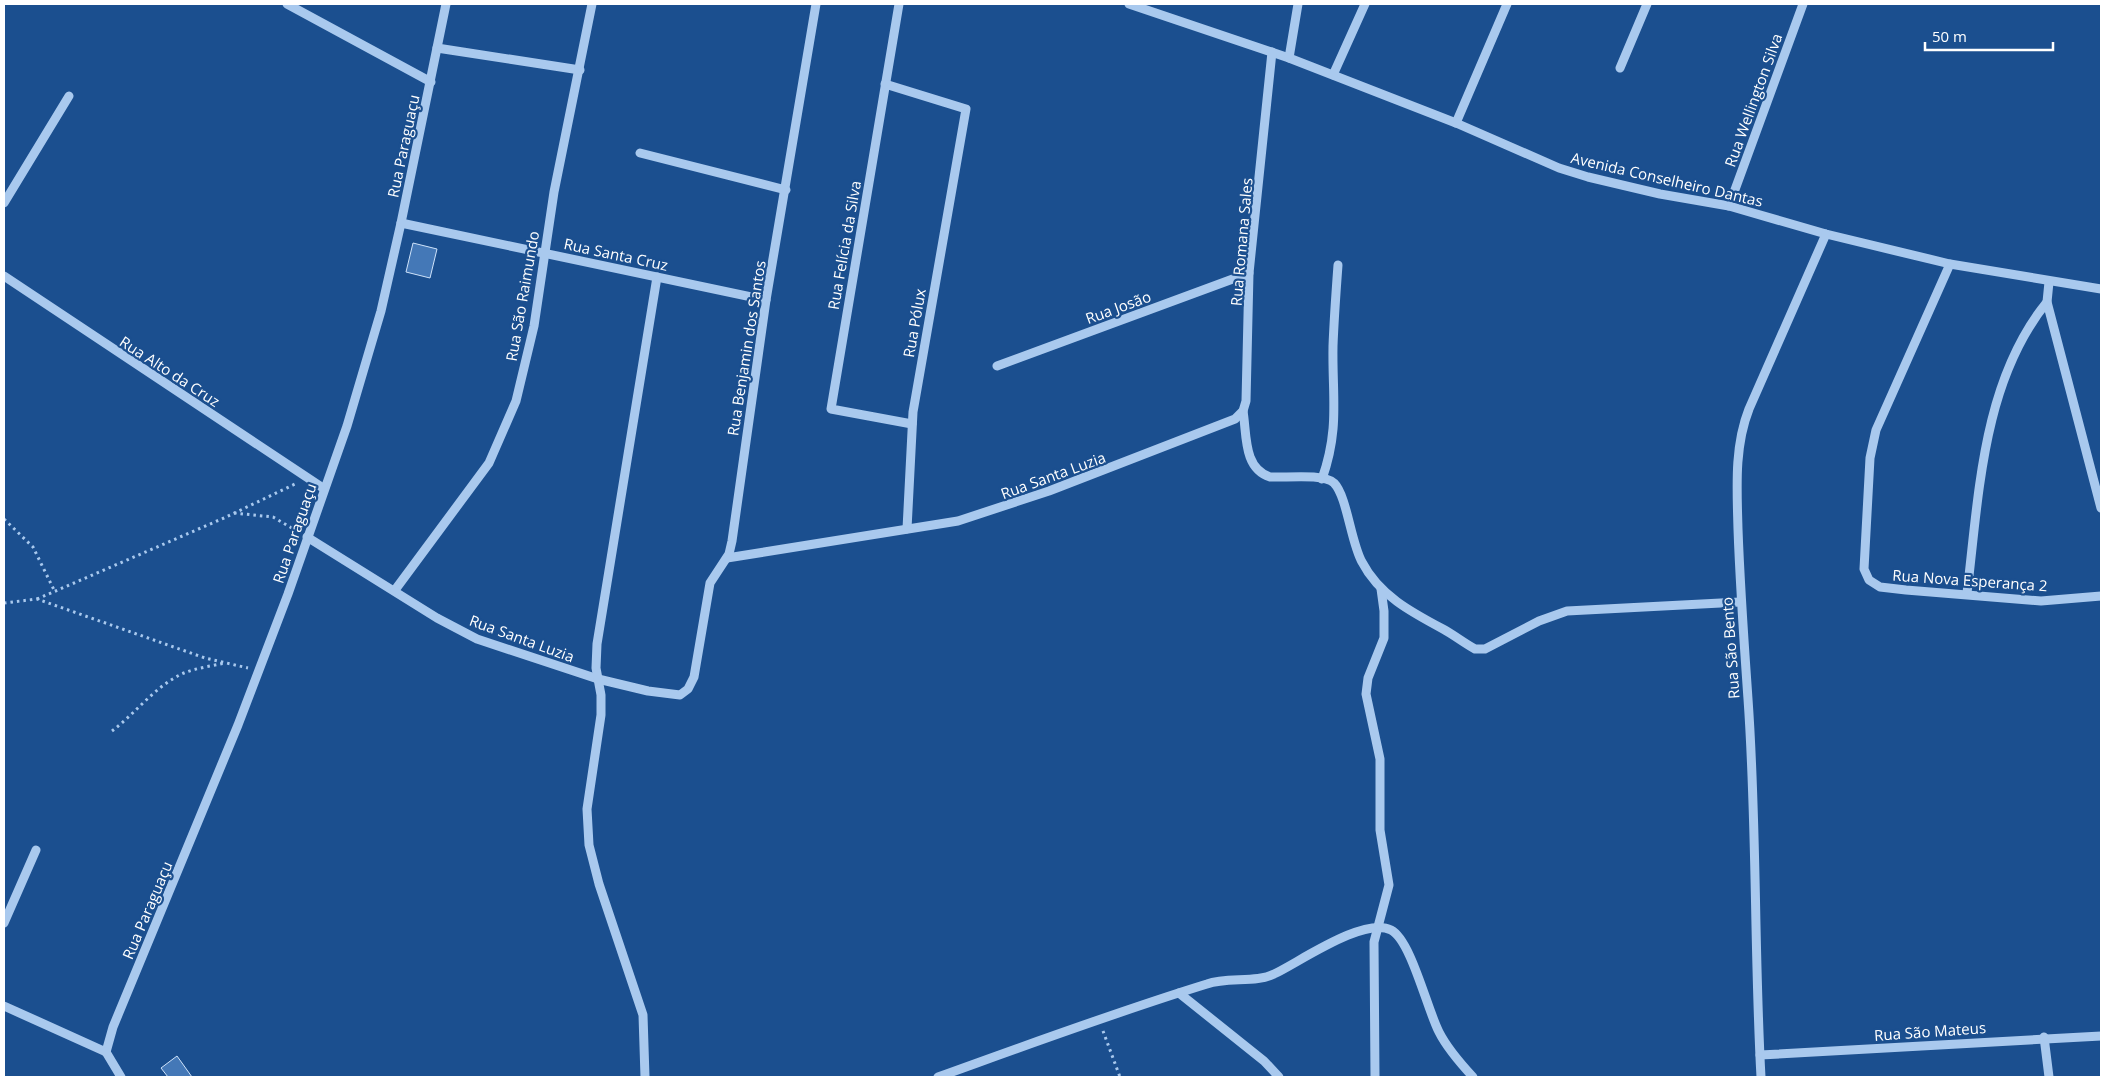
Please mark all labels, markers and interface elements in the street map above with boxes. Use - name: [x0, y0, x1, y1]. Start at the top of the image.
- scale bar: [1925, 20, 2052, 52]
- text: 50 m: [1932, 26, 1967, 46]
- street label: Rua Wellington Silva: [1720, 30, 1786, 170]
- street label: Rua Paraguaçu: [382, 93, 424, 199]
- street label: Avenida Conselheiro Dantas: [1569, 147, 1765, 211]
- street label: Rua Romana Sales: [1225, 177, 1257, 307]
- street label: Rua Felícia da Silva: [823, 179, 865, 311]
- street label: Rua São Raimundo: [501, 229, 543, 363]
- street label: Rua Santa Cruz: [562, 233, 670, 275]
- street label: Rua Benjamin dos Santos: [722, 259, 770, 437]
- street label: Rua Josão: [1083, 286, 1153, 328]
- street label: Rua Pólux: [898, 287, 930, 359]
- street label: Rua Alto da Cruz: [116, 331, 224, 411]
- street label: Rua Santa Luzia: [998, 447, 1108, 503]
- street label: Rua Paraguaçu: [268, 480, 320, 586]
- street label: Rua Nova Esperança 2: [1892, 565, 2048, 595]
- street label: Rua São Bento: [1716, 596, 1744, 700]
- street label: Rua Santa Luzia: [467, 610, 577, 666]
- street label: Rua Paraguaçu: [117, 858, 177, 962]
- street label: Rua São Mateus: [1873, 1017, 1987, 1045]

